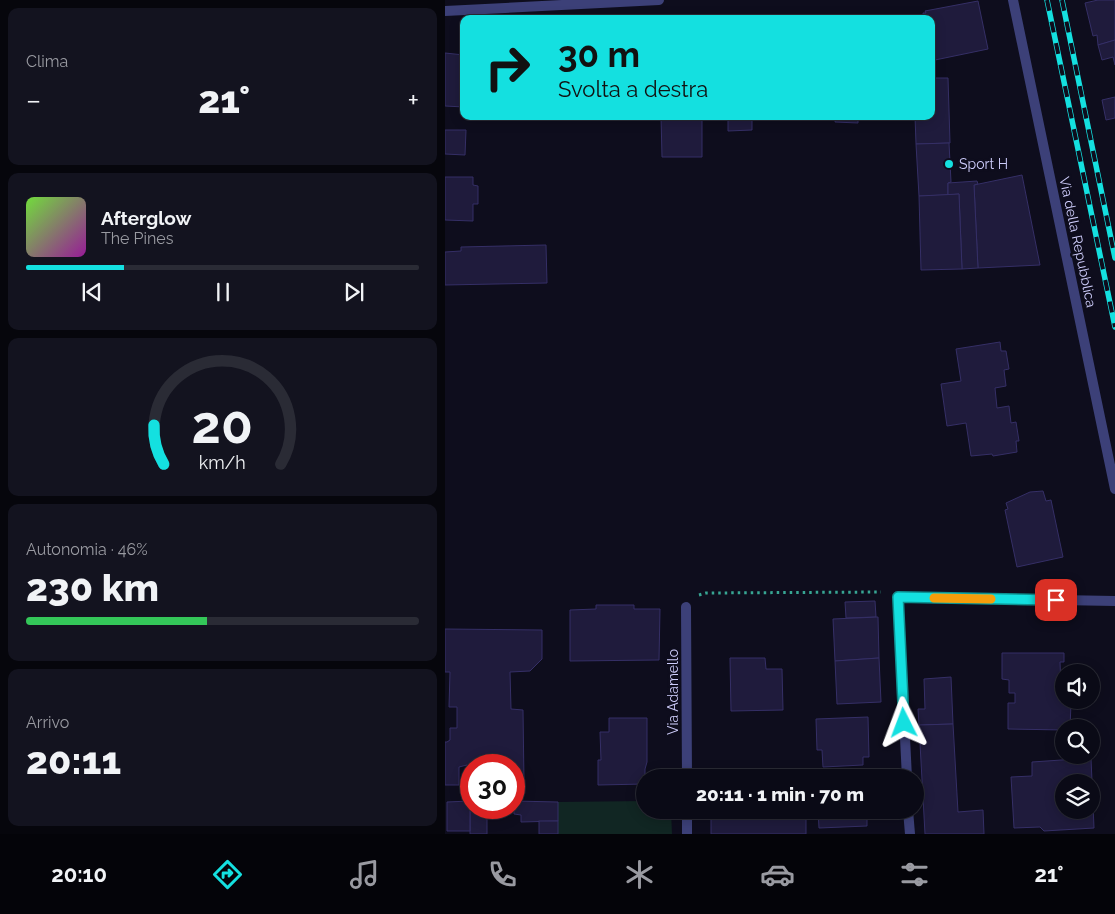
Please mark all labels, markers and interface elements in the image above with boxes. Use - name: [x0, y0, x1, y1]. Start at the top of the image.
- text: 30 m: [558, 34, 640, 75]
- icon: right: [475, 35, 540, 100]
- text: Clima: [26, 52, 68, 71]
- text: Svolta a destra: [558, 76, 708, 102]
- text: 21°: [198, 77, 250, 122]
- text: −: [26, 84, 41, 117]
- text: +: [407, 84, 419, 117]
- place label: Sport H: [959, 156, 1008, 172]
- marker: Sport H: [943, 158, 955, 170]
- street label: Via della Repubblica: [1056, 175, 1100, 309]
- text: Afterglow: [101, 207, 191, 229]
- text: The Pines: [101, 229, 173, 248]
- icon: previous: [78, 278, 106, 306]
- icon: pause: [209, 278, 237, 306]
- icon: next: [340, 278, 368, 306]
- text: 20: [192, 394, 253, 455]
- text: km/h: [199, 452, 246, 473]
- text: Autonomia · 46%: [26, 540, 148, 559]
- text: 230 km: [26, 565, 159, 610]
- pin: [1035, 579, 1077, 621]
- icon: arrive: [1042, 586, 1070, 614]
- street label: Via Adamello: [665, 649, 681, 735]
- map controls: [1055, 664, 1100, 819]
- button: sound: [1055, 664, 1100, 709]
- position arrow: [877, 696, 929, 748]
- text: Arrivo: [26, 713, 69, 732]
- button: search: [1055, 719, 1100, 764]
- text: 20:11: [26, 738, 121, 783]
- speed limit sign: 30: [460, 754, 525, 819]
- button: layers: [1055, 774, 1100, 819]
- text: 20:11 · 1 min · 70 m: [696, 783, 864, 805]
- icon: directions: [210, 857, 245, 892]
- icon: music: [347, 857, 382, 892]
- icon: phone: [485, 857, 520, 892]
- icon: climate: [622, 857, 657, 892]
- icon: car: [760, 857, 795, 892]
- icon: filters: [897, 857, 932, 892]
- text: 20:10: [51, 861, 107, 887]
- text: 21°: [1035, 861, 1064, 887]

